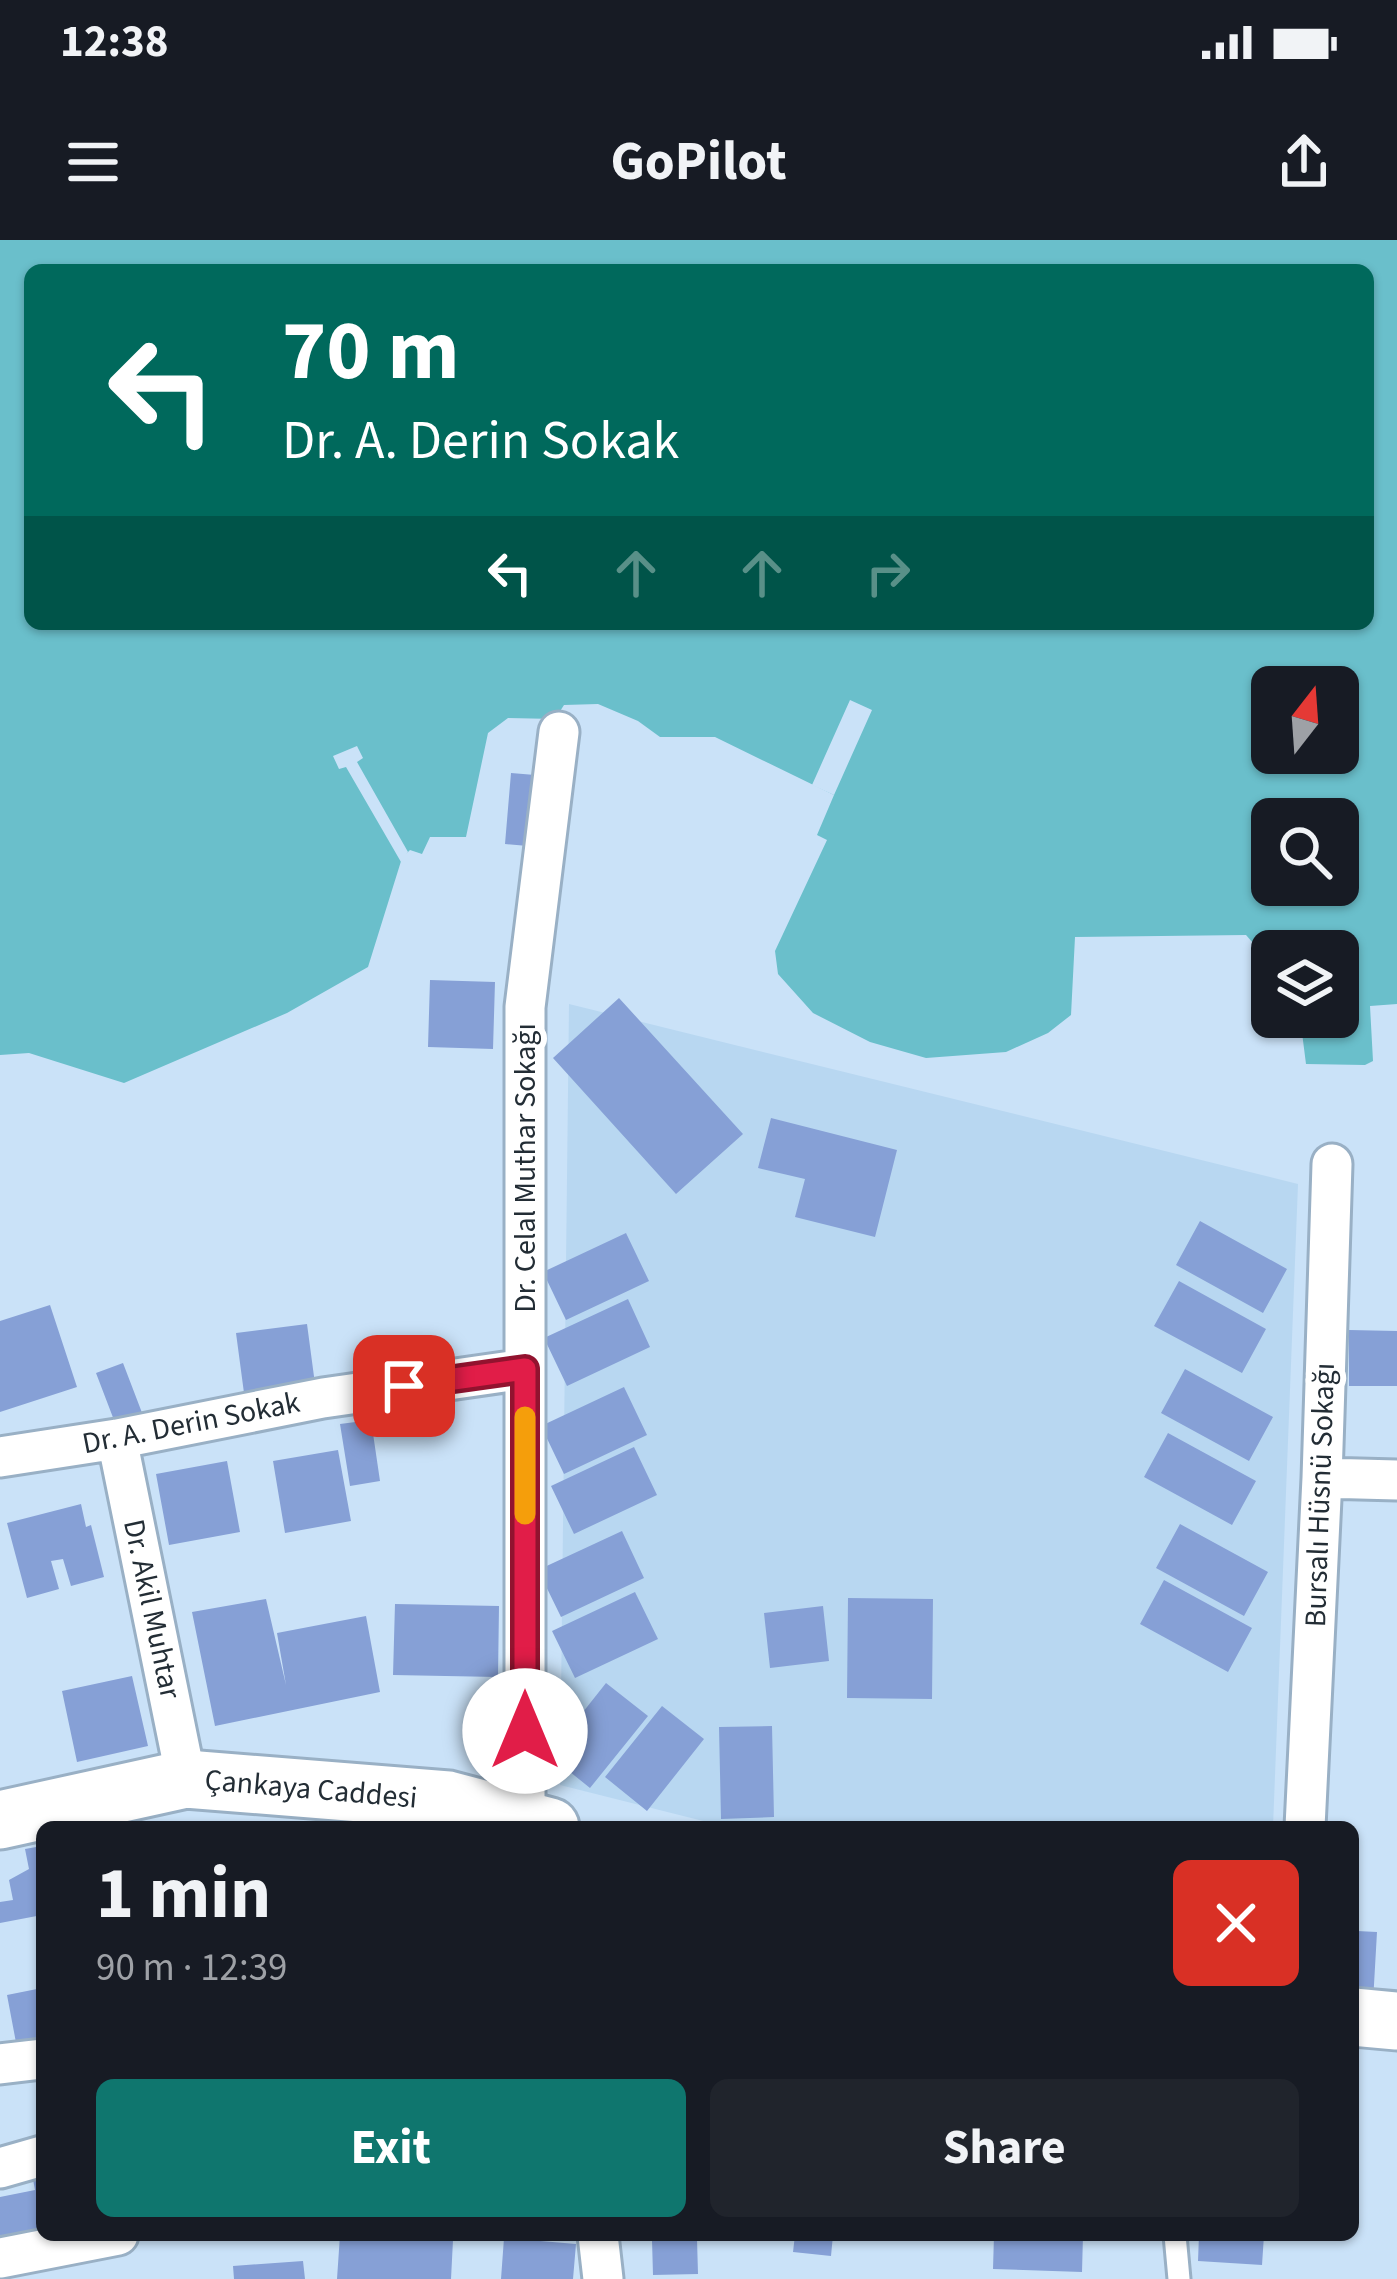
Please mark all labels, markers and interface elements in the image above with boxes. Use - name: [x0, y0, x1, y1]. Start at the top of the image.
- text: 12:38: [60, 10, 169, 74]
- text: GoPilot: [610, 124, 787, 201]
- icon: menu: [60, 129, 126, 195]
- icon: share: [1271, 129, 1337, 195]
- text: 70 m: [282, 292, 460, 412]
- icon: left: [84, 312, 240, 468]
- text: Dr. A. Derin Sokak: [282, 403, 679, 480]
- icon: left: [477, 540, 543, 606]
- icon: ahead: [603, 540, 669, 606]
- icon: ahead: [729, 540, 795, 606]
- icon: right: [855, 540, 921, 606]
- north arrow: [1251, 666, 1359, 774]
- map controls: [1251, 666, 1359, 1038]
- button: search: [1251, 798, 1359, 906]
- button: layers: [1251, 930, 1359, 1038]
- street label: Dr. Celal Muthar Sokağı: [504, 1023, 547, 1313]
- pin: [353, 1335, 455, 1437]
- icon: arrive: [371, 1353, 437, 1419]
- street label: Bursalı Hüsnü Sokağı: [1294, 1362, 1346, 1628]
- street label: Dr. A. Derin Sokak: [79, 1381, 304, 1465]
- street label: Dr. Akil Muhtar: [112, 1515, 192, 1703]
- position arrow: [462, 1668, 588, 1794]
- street label: Çankaya Caddesi: [203, 1758, 419, 1820]
- text: 1 min: [96, 1843, 271, 1946]
- button: close: [1173, 1860, 1299, 1986]
- text: 90 m · 12:39: [96, 1940, 287, 1996]
- button: Exit: [96, 2079, 686, 2217]
- button: Share: [710, 2079, 1299, 2217]

